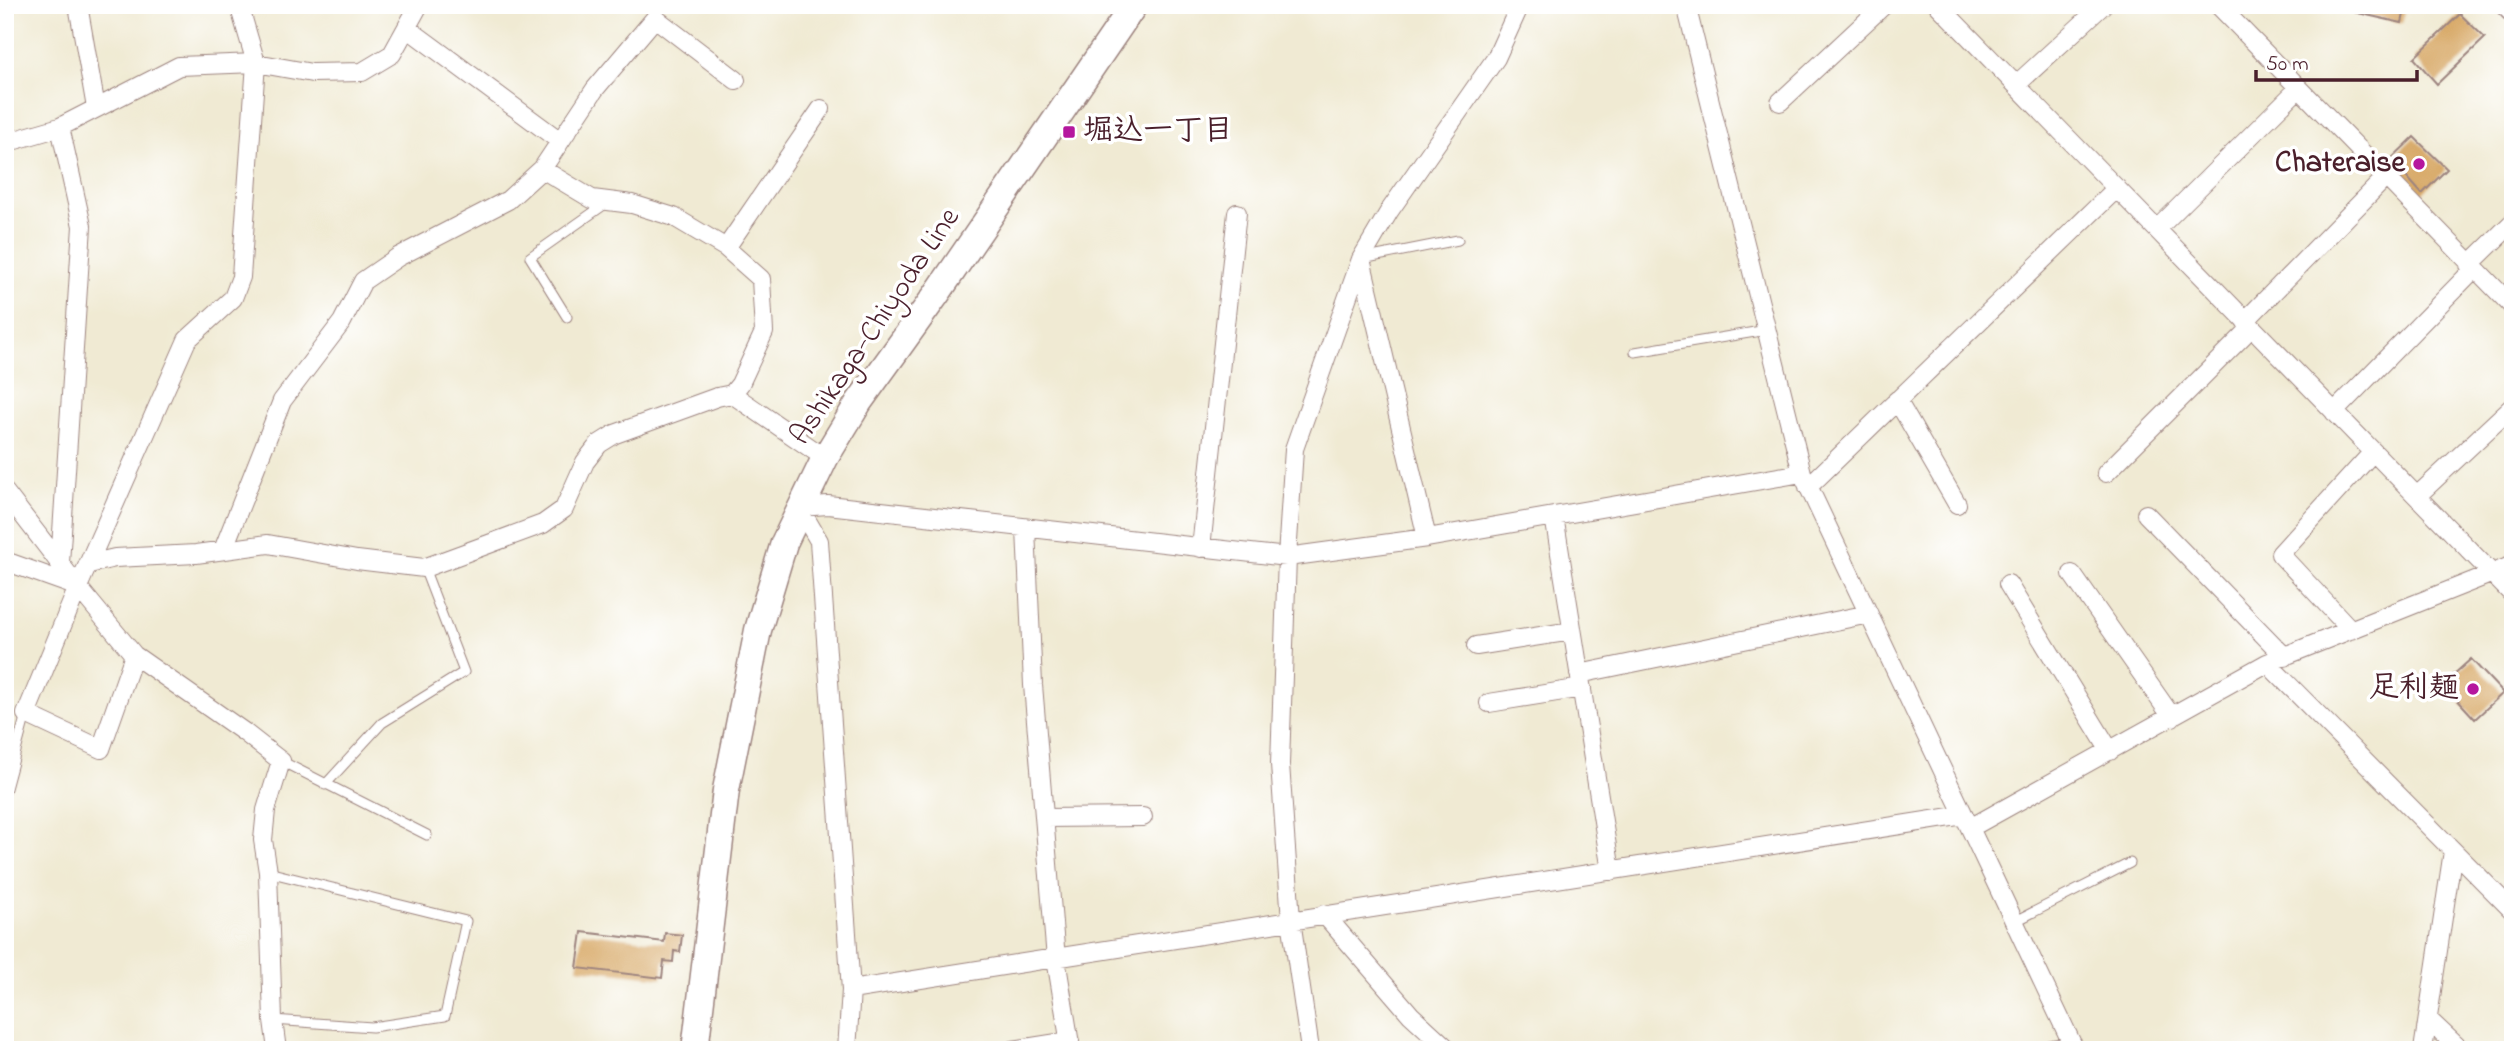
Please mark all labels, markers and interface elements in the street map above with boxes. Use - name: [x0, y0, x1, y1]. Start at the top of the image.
- scale bar: [2256, 38, 2416, 82]
- text: 50 m: [2266, 50, 2309, 80]
- place label: 堀込一丁目: [1083, 110, 1233, 154]
- marker: 堀込一丁目: [1061, 124, 1077, 140]
- place label: Chateraise: [2275, 142, 2407, 186]
- marker: Chateraise: [2411, 156, 2427, 172]
- street label: Ashikaga-Chiyoda Line: [780, 199, 972, 455]
- place label: 足利麺: [2369, 667, 2459, 711]
- marker: 足利麺: [2465, 681, 2481, 697]

